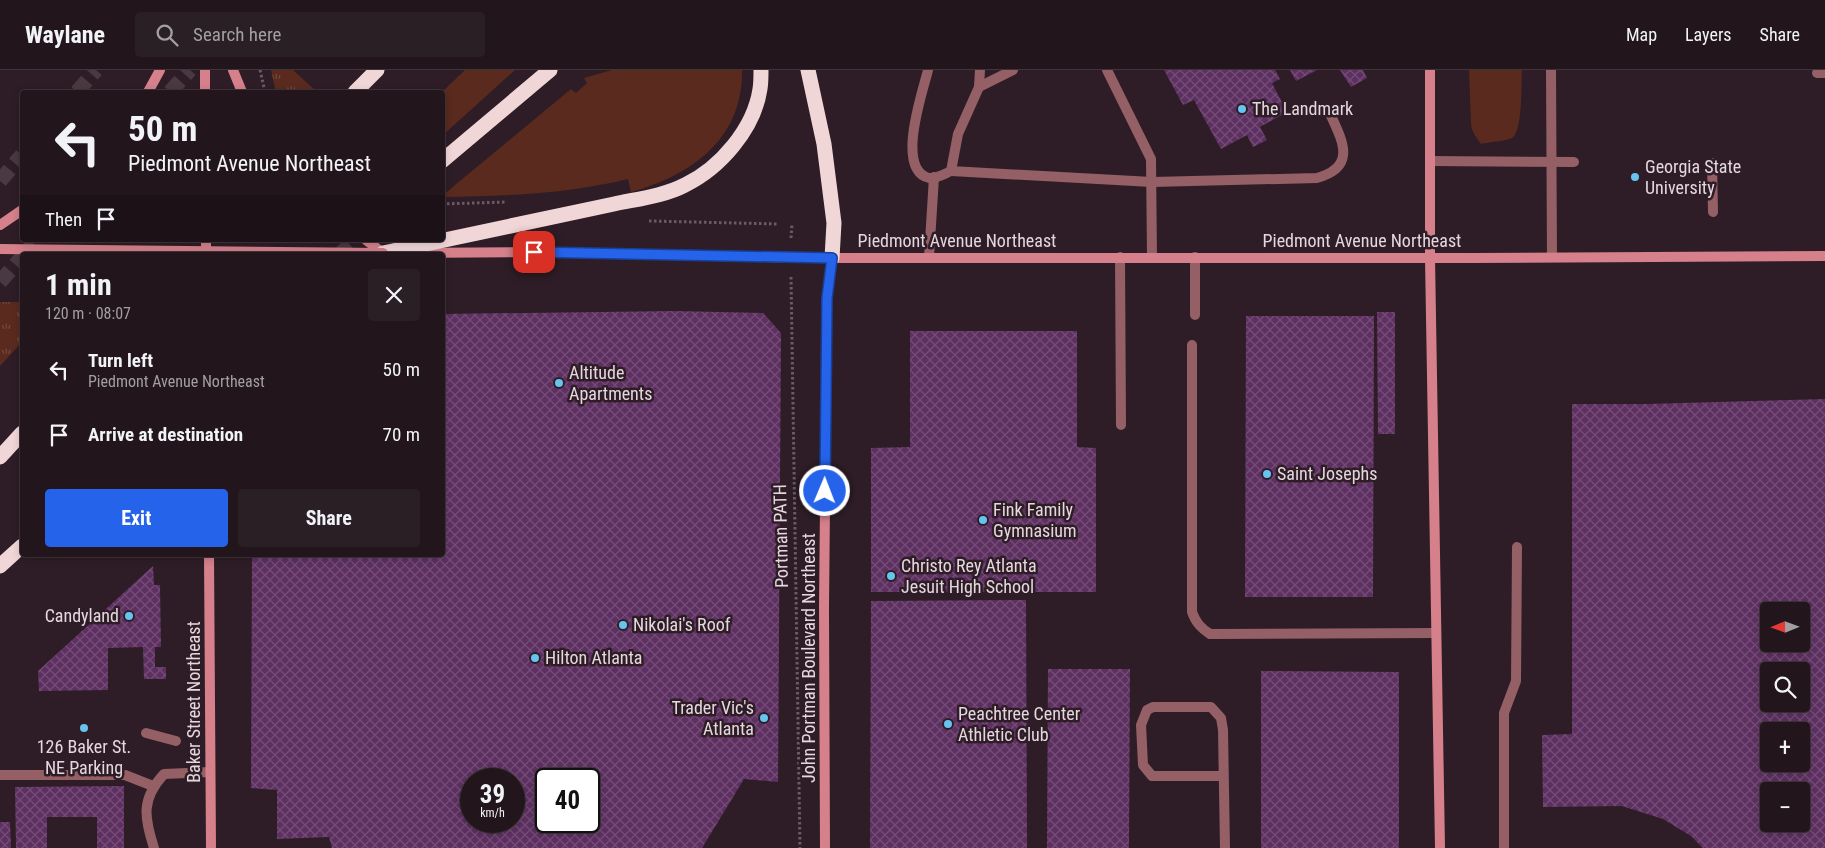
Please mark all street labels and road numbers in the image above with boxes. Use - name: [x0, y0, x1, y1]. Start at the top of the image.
- street label: Piedmont Avenue Northeast: [858, 230, 1056, 251]
- street label: Piedmont Avenue Northeast: [1263, 230, 1461, 251]
- street label: Portman PATH: [769, 484, 792, 588]
- street label: John Portman Boulevard Northeast: [798, 533, 819, 783]
- street label: Baker Street Northeast: [183, 621, 204, 783]

